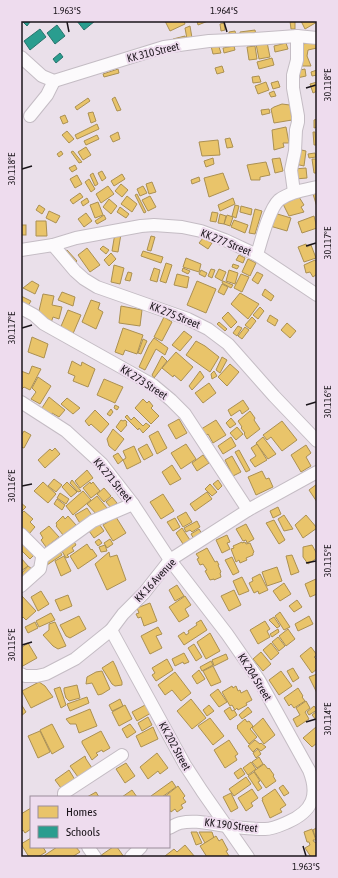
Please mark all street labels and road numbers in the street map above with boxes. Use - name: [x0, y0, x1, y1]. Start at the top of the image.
- street label: KK 310 Street: [126, 40, 180, 64]
- street label: KK 277 Street: [199, 226, 253, 258]
- street label: KK 275 Street: [148, 299, 202, 331]
- street label: KK 273 Street: [118, 362, 170, 402]
- street label: KK 271 Street: [91, 456, 135, 504]
- street label: KK 16 Avenue: [132, 556, 178, 604]
- street label: KK 204 Street: [236, 651, 274, 703]
- street label: KK 202 Street: [157, 720, 193, 772]
- street label: KK 190 Street: [204, 816, 258, 834]

